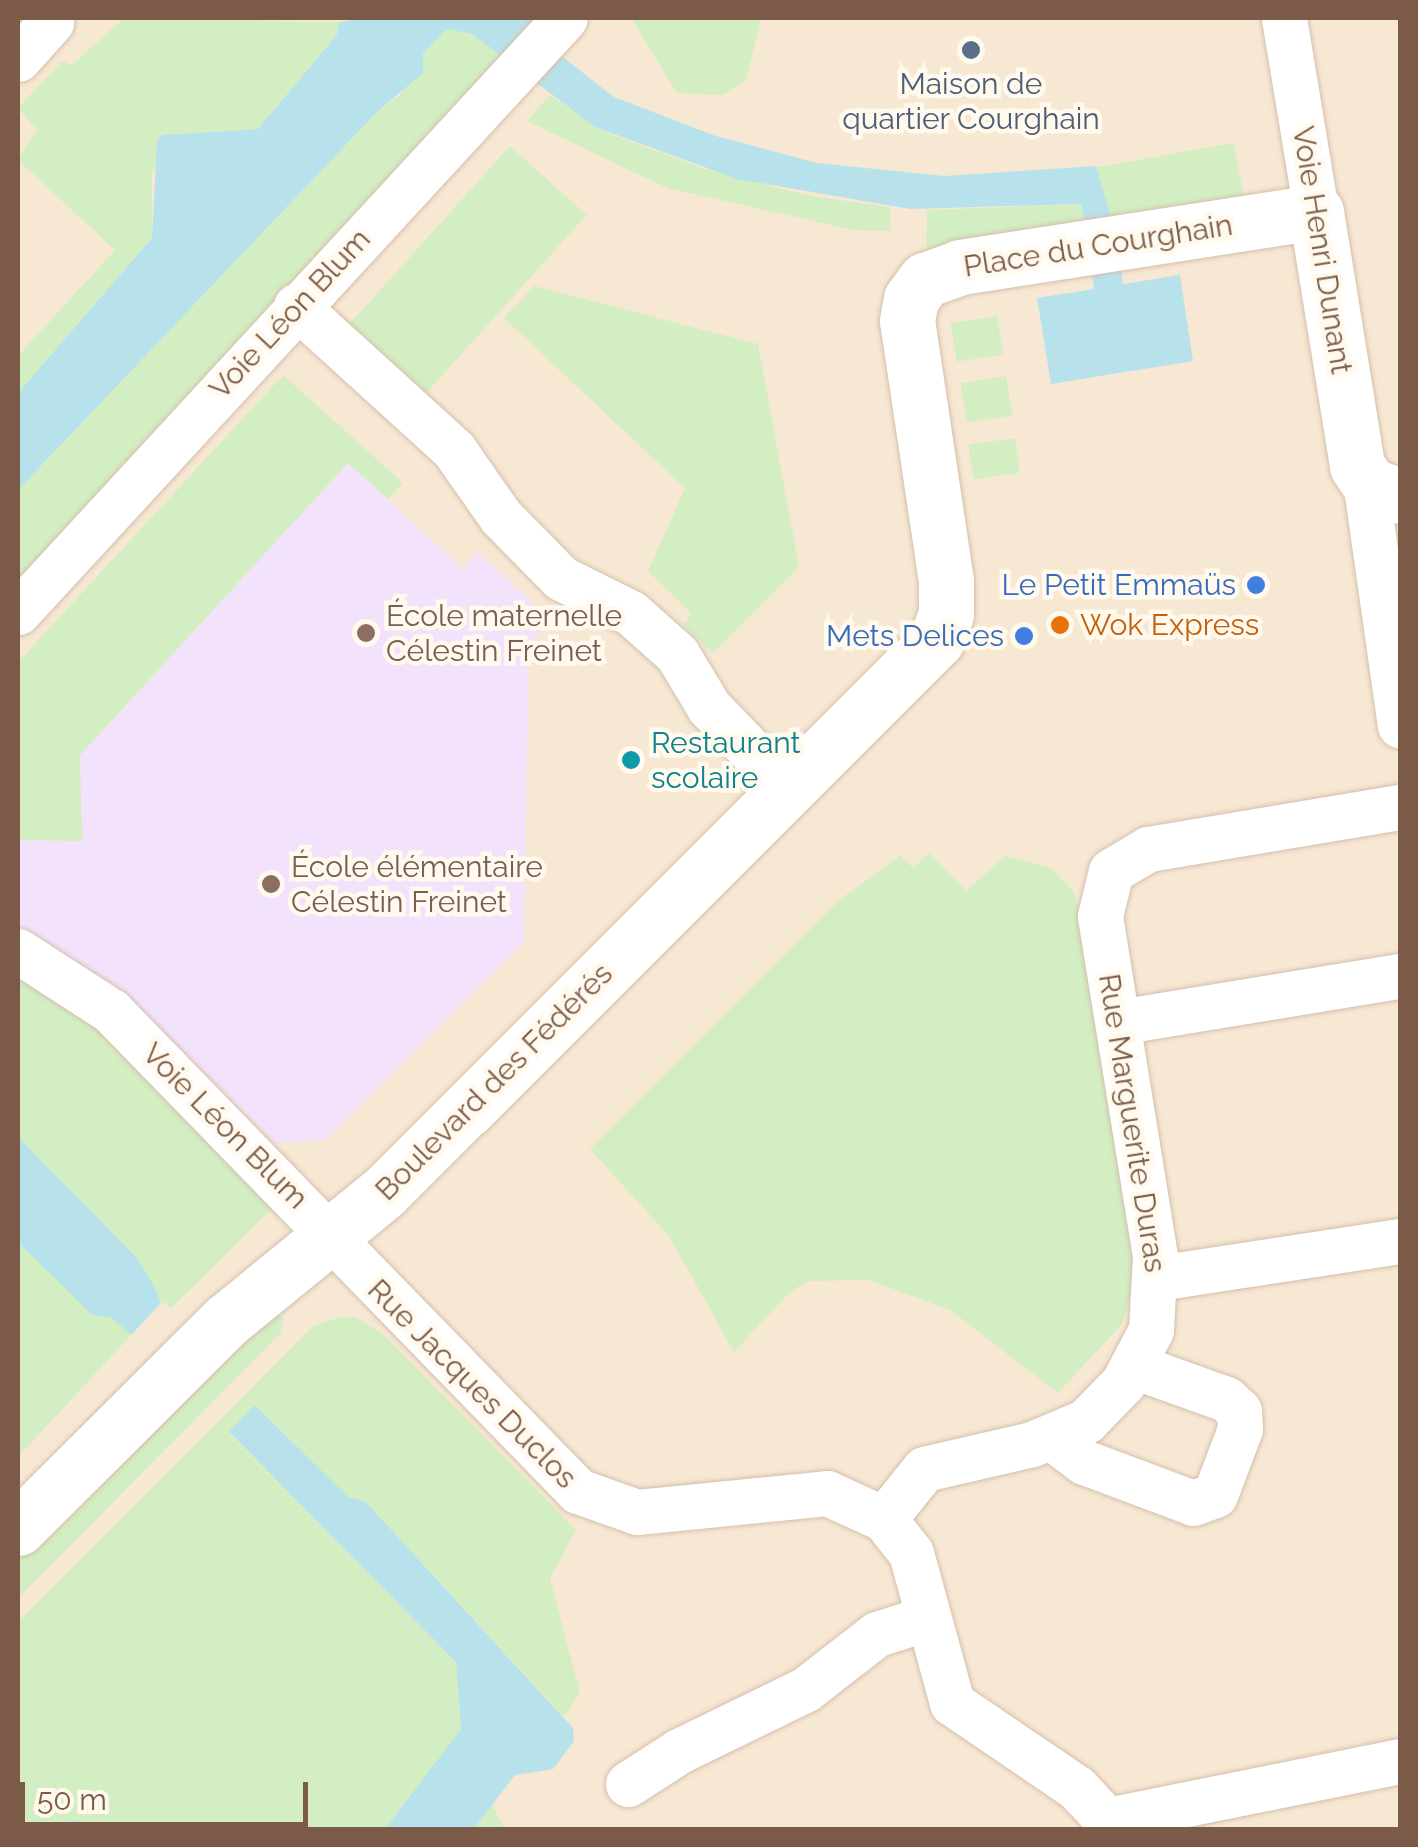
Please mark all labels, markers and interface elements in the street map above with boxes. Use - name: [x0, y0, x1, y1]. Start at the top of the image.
- marker: Maison de quartier Courghain: [960, 39, 982, 61]
- place label: Maison de quartier Courghain: [842, 66, 1100, 136]
- street label: Voie Henri Dunant: [1285, 124, 1359, 376]
- street label: Place du Courghain: [961, 207, 1235, 285]
- street label: Voie Léon Blum: [202, 222, 378, 406]
- place label: Le Petit Emmaüs: [1002, 567, 1236, 603]
- marker: Le Petit Emmaüs: [1245, 574, 1267, 596]
- place label: École maternelle Célestin Freinet: [386, 598, 622, 668]
- place label: Wok Express: [1080, 607, 1259, 643]
- marker: Wok Express: [1049, 614, 1071, 636]
- place label: Mets Delices: [826, 618, 1004, 654]
- marker: École maternelle Célestin Freinet: [355, 622, 377, 644]
- marker: Mets Delices: [1013, 625, 1035, 647]
- place label: Restaurant scolaire: [651, 725, 801, 796]
- marker: Restaurant scolaire: [620, 749, 642, 771]
- place label: École élémentaire Célestin Freinet: [291, 849, 543, 920]
- marker: École élémentaire Célestin Freinet: [260, 873, 282, 895]
- street label: Boulevard des Fédérés: [368, 956, 620, 1208]
- street label: Rue Marguerite Duras: [1091, 971, 1173, 1275]
- street label: Voie Léon Blum: [135, 1036, 315, 1216]
- street label: Rue Jacques Duclos: [360, 1272, 584, 1496]
- scale bar: [25, 1762, 312, 1824]
- text: 50 m: [37, 1782, 107, 1817]

